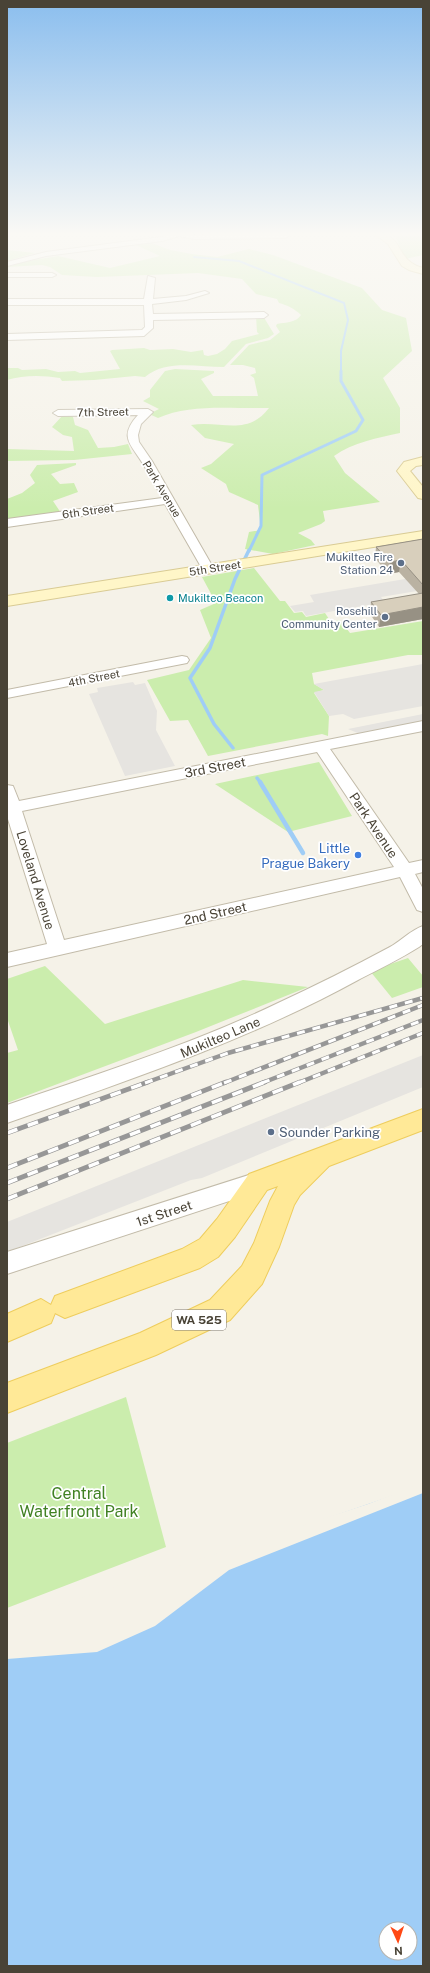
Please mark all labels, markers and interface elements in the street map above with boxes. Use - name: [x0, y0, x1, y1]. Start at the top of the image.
- street label: 7th Street: [77, 406, 129, 418]
- street label: Park Avenue: [140, 459, 184, 519]
- street label: 6th Street: [61, 501, 115, 521]
- place label: Mukilteo Fire Station 24: [326, 551, 393, 576]
- street label: 5th Street: [188, 558, 242, 578]
- marker: Mukilteo Fire Station 24: [396, 558, 406, 568]
- place label: Mukilteo Beacon: [178, 592, 263, 604]
- marker: Mukilteo Beacon: [165, 593, 175, 603]
- place label: Rosehill Community Center: [281, 605, 377, 630]
- marker: Rosehill Community Center: [380, 612, 390, 622]
- street label: 4th Street: [67, 667, 121, 689]
- street label: 3rd Street: [183, 754, 247, 781]
- street label: Park Avenue: [346, 790, 401, 861]
- street label: Loveland Avenue: [13, 829, 58, 931]
- place label: Little Prague Bakery: [261, 841, 350, 871]
- marker: Little Prague Bakery: [353, 850, 363, 860]
- street label: 2nd Street: [182, 899, 248, 928]
- street label: Mukilteo Lane: [178, 1014, 262, 1061]
- place label: Sounder Parking: [279, 1125, 380, 1140]
- marker: Sounder Parking: [266, 1127, 276, 1137]
- street label: 1st Street: [134, 1197, 194, 1230]
- road number: WA 525: [172, 1310, 226, 1330]
- park label: Central Waterfront Park: [19, 1484, 139, 1521]
- north arrow: [378, 1921, 418, 1961]
- text: N: [394, 1945, 403, 1957]

